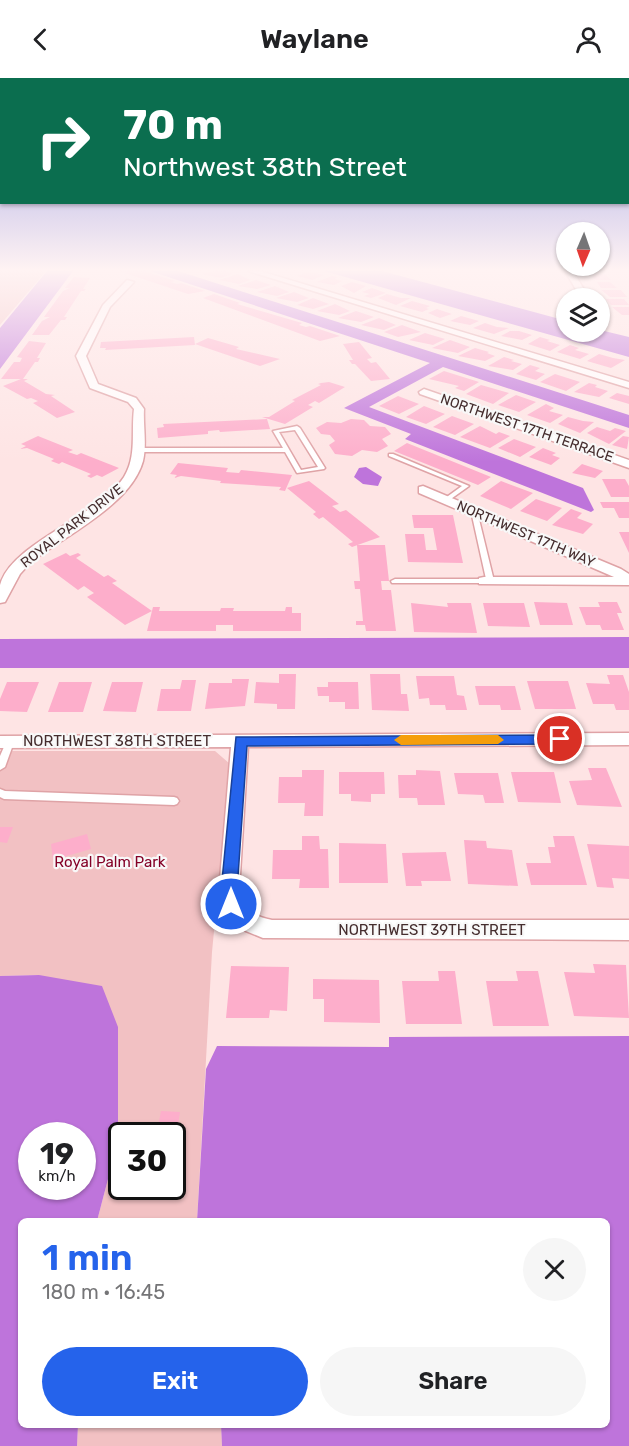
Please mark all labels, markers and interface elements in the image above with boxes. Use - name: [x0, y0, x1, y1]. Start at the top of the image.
- icon: back: [24, 23, 57, 56]
- text: Waylane: [260, 23, 369, 55]
- icon: person: [572, 23, 605, 56]
- text: 70 m: [123, 100, 223, 150]
- icon: right: [24, 102, 102, 180]
- text: Northwest 38th Street: [123, 151, 407, 183]
- north arrow: [556, 222, 610, 276]
- map controls: [556, 222, 610, 342]
- button: layers: [556, 288, 610, 342]
- street label: NORTHWEST 17TH TERRACE: [438, 390, 616, 466]
- street label: ROYAL PARK DRIVE: [17, 481, 127, 571]
- street label: NORTHWEST 17TH WAY: [454, 497, 598, 571]
- pin: [534, 713, 585, 764]
- icon: arrive: [543, 722, 576, 755]
- street label: NORTHWEST 38TH STREET: [23, 732, 211, 750]
- park label: Royal Palm Park: [54, 853, 166, 871]
- position arrow: [199, 872, 263, 936]
- street label: NORTHWEST 39TH STREET: [338, 921, 526, 939]
- speed limit sign: 30: [108, 1122, 186, 1200]
- text: 19: [40, 1136, 74, 1172]
- text: km/h: [38, 1167, 76, 1185]
- text: 1 min: [42, 1236, 133, 1279]
- button: close: [523, 1238, 586, 1301]
- text: 180 m · 16:45: [42, 1280, 165, 1304]
- button: Exit: [42, 1347, 308, 1416]
- button: Share: [320, 1347, 586, 1416]

